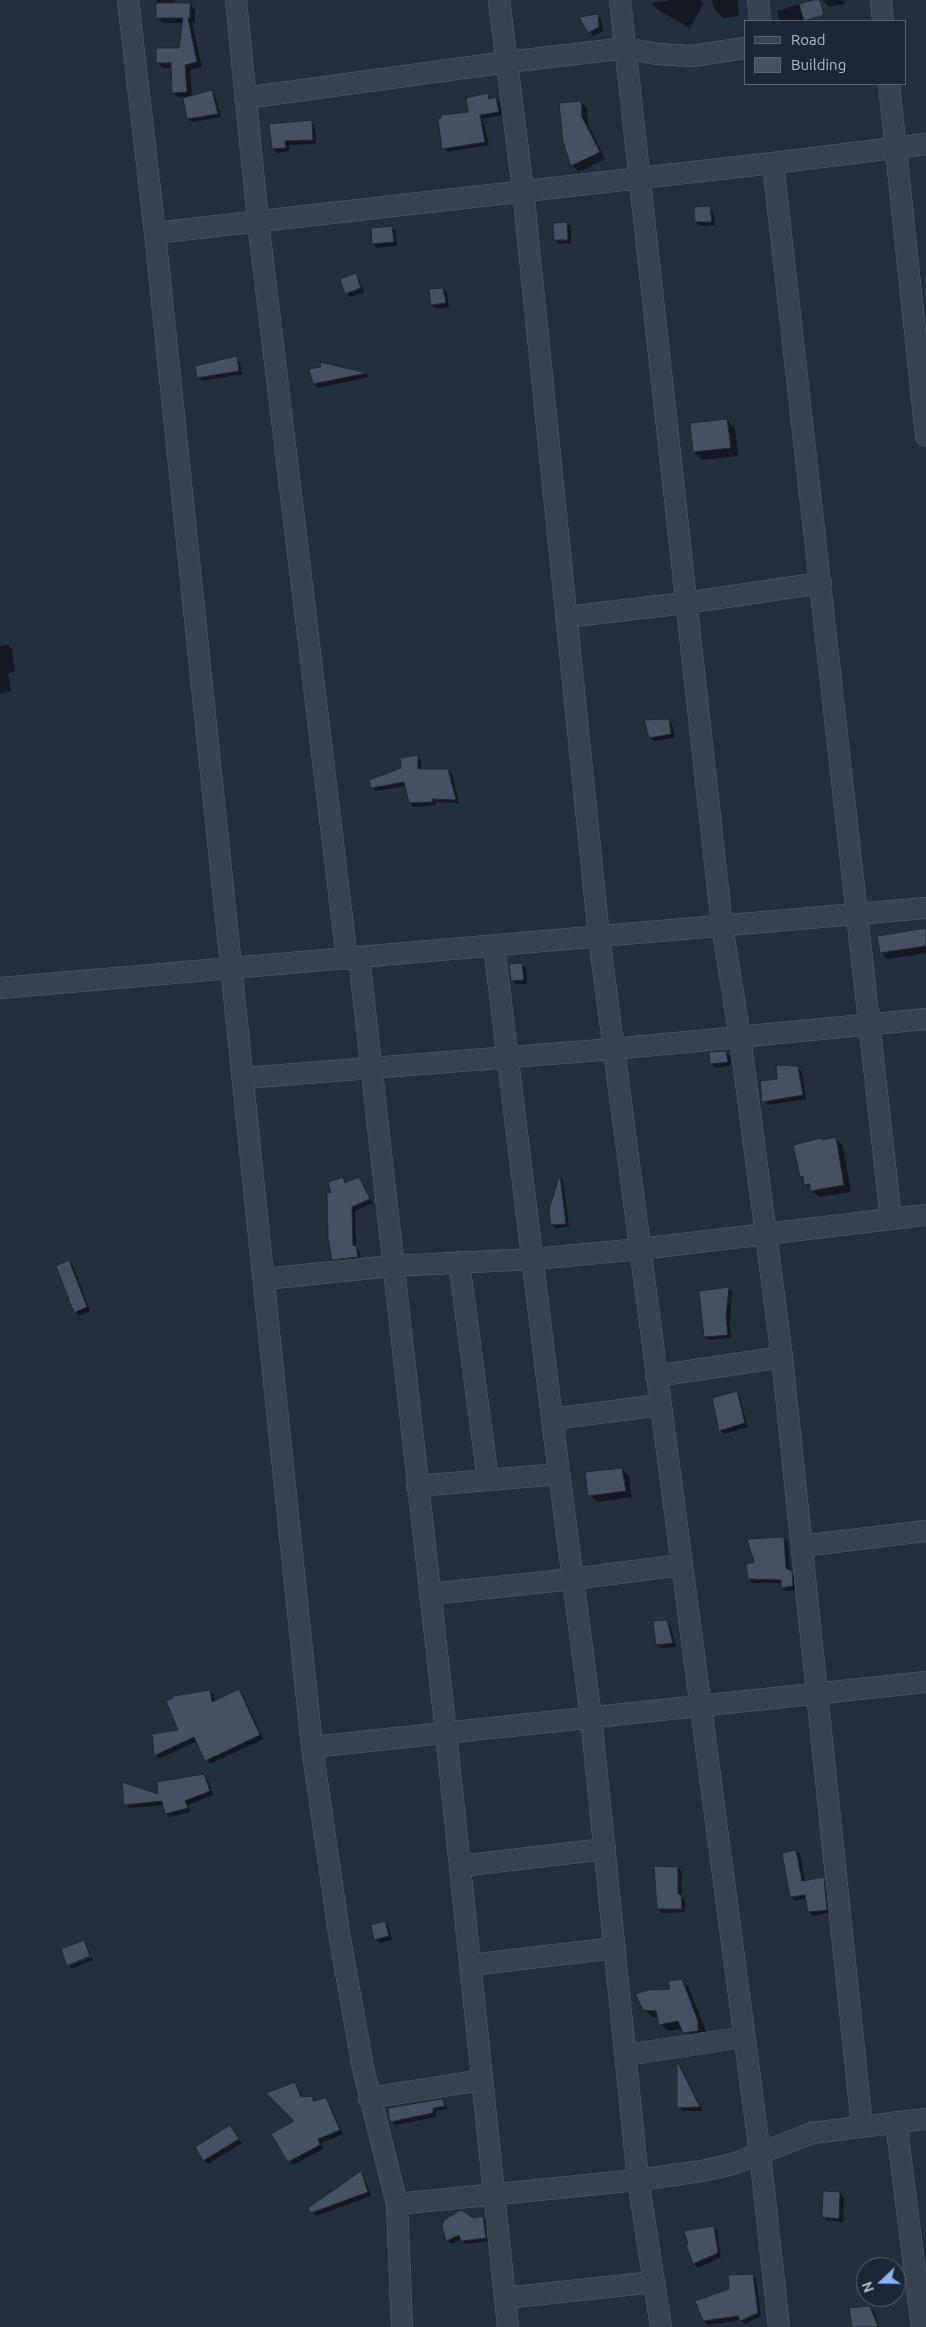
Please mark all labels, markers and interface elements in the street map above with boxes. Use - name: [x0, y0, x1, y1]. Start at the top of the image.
- legend: [744, 20, 906, 85]
- text: Road: [791, 31, 826, 48]
- text: Building: [791, 56, 846, 73]
- north arrow: [856, 2257, 906, 2307]
- text: N: [859, 2279, 877, 2295]

